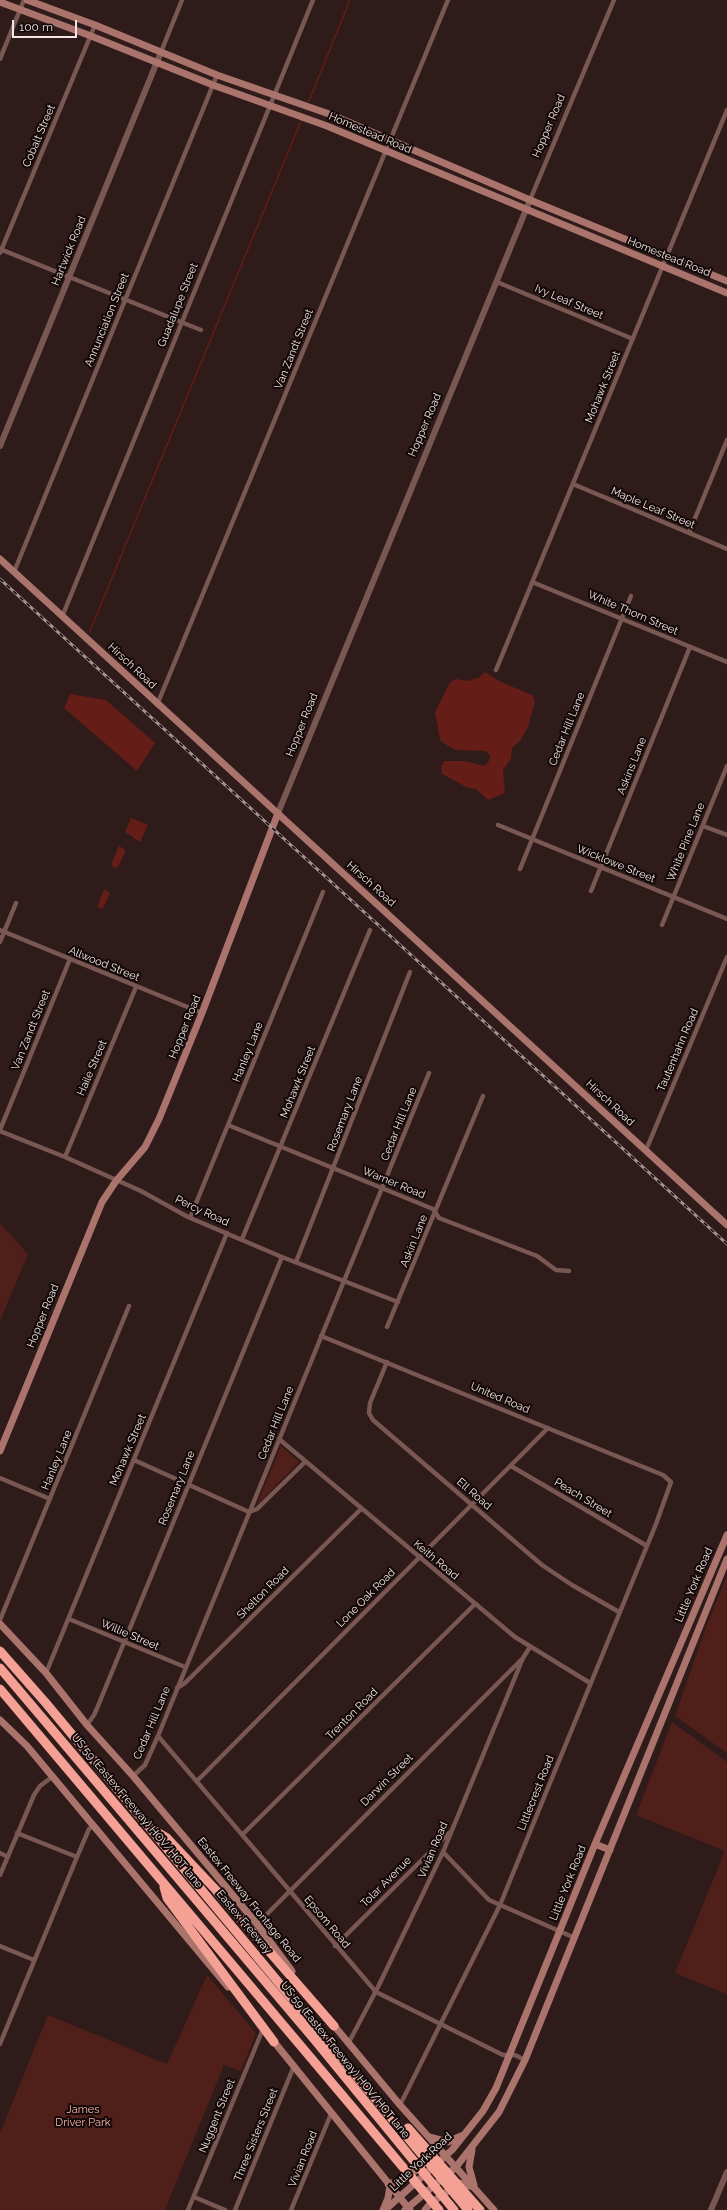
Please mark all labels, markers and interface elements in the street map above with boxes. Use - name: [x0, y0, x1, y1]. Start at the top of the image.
- scale bar: [14, 12, 79, 38]
- text: 100 m: [19, 20, 53, 34]
- street label: Hopper Road: [530, 92, 568, 160]
- street label: Cobalt Street: [20, 103, 58, 169]
- street label: Homestead Road: [327, 110, 413, 156]
- street label: Hartwick Road: [49, 214, 89, 288]
- street label: Homestead Road: [625, 234, 713, 280]
- street label: Guadalupe Street: [155, 261, 201, 349]
- street label: Annunciation Street: [82, 271, 132, 369]
- street label: Ivy Leaf Street: [533, 282, 605, 322]
- street label: Van Zandt Street: [272, 307, 316, 391]
- street label: Mohawk Street: [583, 349, 623, 425]
- street label: Hopper Road: [406, 391, 444, 459]
- street label: Maple Leaf Street: [609, 484, 697, 532]
- street label: White Thorn Street: [586, 588, 680, 638]
- street label: Hirsch Road: [105, 640, 159, 692]
- street label: Cedar Hill Lane: [546, 690, 588, 768]
- street label: Hopper Road: [283, 691, 321, 759]
- street label: Askins Lane: [615, 735, 649, 797]
- street label: White Pine Lane: [664, 801, 708, 883]
- street label: Wicklowe Street: [575, 842, 657, 886]
- street label: Hirsch Road: [344, 859, 398, 909]
- street label: Allwood Street: [67, 944, 141, 984]
- street label: Van Zandt Street: [9, 988, 53, 1072]
- street label: Hopper Road: [166, 993, 204, 1061]
- street label: Tautenhahn Road: [655, 1006, 701, 1094]
- street label: Hanley Lane: [230, 1020, 266, 1084]
- street label: Haile Street: [74, 1038, 110, 1098]
- street label: Mohawk Street: [278, 1044, 318, 1120]
- street label: Rosemary Lane: [325, 1075, 365, 1153]
- street label: Hirsch Road: [583, 1077, 637, 1129]
- street label: Cedar Hill Lane: [378, 1085, 420, 1163]
- street label: Warner Road: [361, 1164, 427, 1202]
- street label: Percy Road: [173, 1193, 231, 1229]
- street label: Askin Lane: [398, 1213, 430, 1269]
- street label: Hopper Road: [24, 1282, 62, 1350]
- street label: United Road: [468, 1380, 532, 1416]
- street label: Cedar Hill Lane: [255, 1384, 297, 1462]
- street label: Mohawk Street: [107, 1412, 149, 1488]
- street label: Hanley Lane: [39, 1428, 75, 1492]
- street label: Rosemary Lane: [156, 1449, 198, 1527]
- street label: Ell Road: [454, 1475, 494, 1513]
- street label: Peach Street: [552, 1476, 614, 1520]
- street label: Keith Road: [411, 1537, 461, 1583]
- street label: Little York Road: [672, 1546, 716, 1624]
- street label: Shelton Road: [234, 1564, 292, 1622]
- street label: Lone Oak Road: [334, 1566, 398, 1630]
- street label: Willie Street: [99, 1617, 161, 1653]
- street label: Cedar Hill Lane: [131, 1684, 173, 1762]
- street label: Trenton Road: [323, 1685, 381, 1743]
- street label: US 59 (Eastex Freeway) HOV/HOT lane: [68, 1731, 206, 1891]
- street label: Darwin Street: [358, 1751, 416, 1809]
- street label: Littlecrest Road: [515, 1753, 557, 1833]
- street label: Vivian Road: [415, 1820, 451, 1880]
- street label: Eastex Freeway Frontage Road: [195, 1835, 303, 1965]
- street label: Little York Road: [547, 1843, 589, 1923]
- street label: Tolar Avenue: [358, 1854, 414, 1910]
- street label: Eastex Freeway: [213, 1887, 275, 1957]
- street label: Epsom Road: [301, 1893, 353, 1951]
- street label: US 59 (Eastex Freeway) HOV/HOT lane: [278, 1979, 412, 2141]
- street label: Nuggent Street: [196, 2077, 238, 2155]
- street label: Three Sisters Street: [231, 2086, 281, 2184]
- park label: James Driver Park: [55, 2103, 111, 2129]
- street label: Vivian Road: [286, 2129, 320, 2189]
- street label: Little York Road: [387, 2130, 455, 2194]

